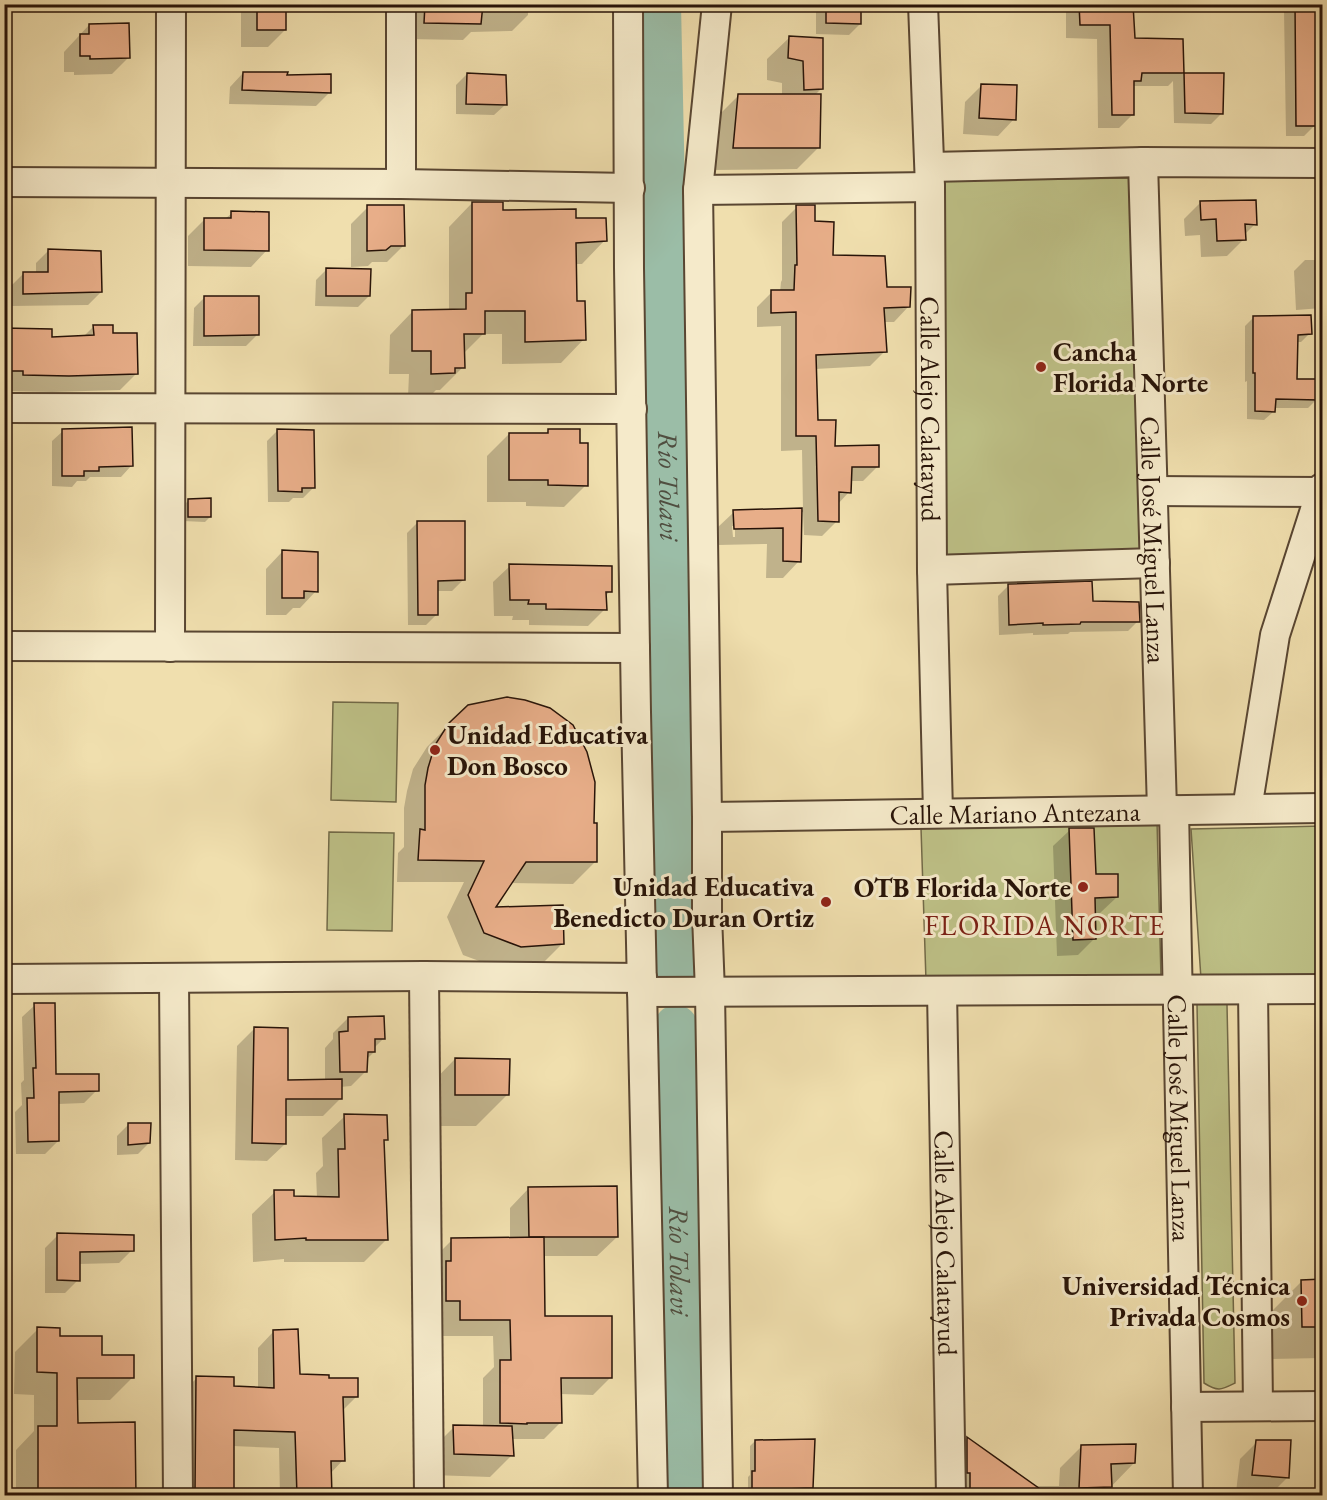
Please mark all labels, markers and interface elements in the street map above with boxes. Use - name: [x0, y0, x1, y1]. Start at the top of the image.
- street label: Calle Alejo Calatayud: [913, 296, 949, 522]
- place label: Cancha Florida Norte: [1053, 334, 1208, 400]
- marker: Cancha Florida Norte: [1034, 360, 1048, 374]
- street label: Calle José Miguel Lanza: [1133, 416, 1175, 664]
- water label: Río Tolavi: [650, 430, 688, 543]
- place label: Unidad Educativa Don Bosco: [447, 717, 648, 783]
- marker: Unidad Educativa Don Bosco: [428, 743, 442, 757]
- street label: Calle Mariano Antezana: [889, 793, 1141, 832]
- place label: Unidad Educativa Benedicto Duran Ortiz: [553, 869, 814, 935]
- place label: OTB Florida Norte: [854, 870, 1071, 905]
- marker: OTB Florida Norte: [1076, 880, 1090, 894]
- marker: Unidad Educativa Benedicto Duran Ortiz: [819, 895, 833, 909]
- district label: FLORIDA NORTE: [924, 907, 1166, 943]
- street label: Calle José Miguel Lanza: [1160, 994, 1200, 1242]
- street label: Calle Alejo Calatayud: [927, 1130, 966, 1356]
- water label: Río Tolavi: [661, 1206, 699, 1318]
- place label: Universidad Técnica Privada Cosmos: [1062, 1268, 1290, 1334]
- marker: Universidad Técnica Privada Cosmos: [1295, 1294, 1309, 1308]

